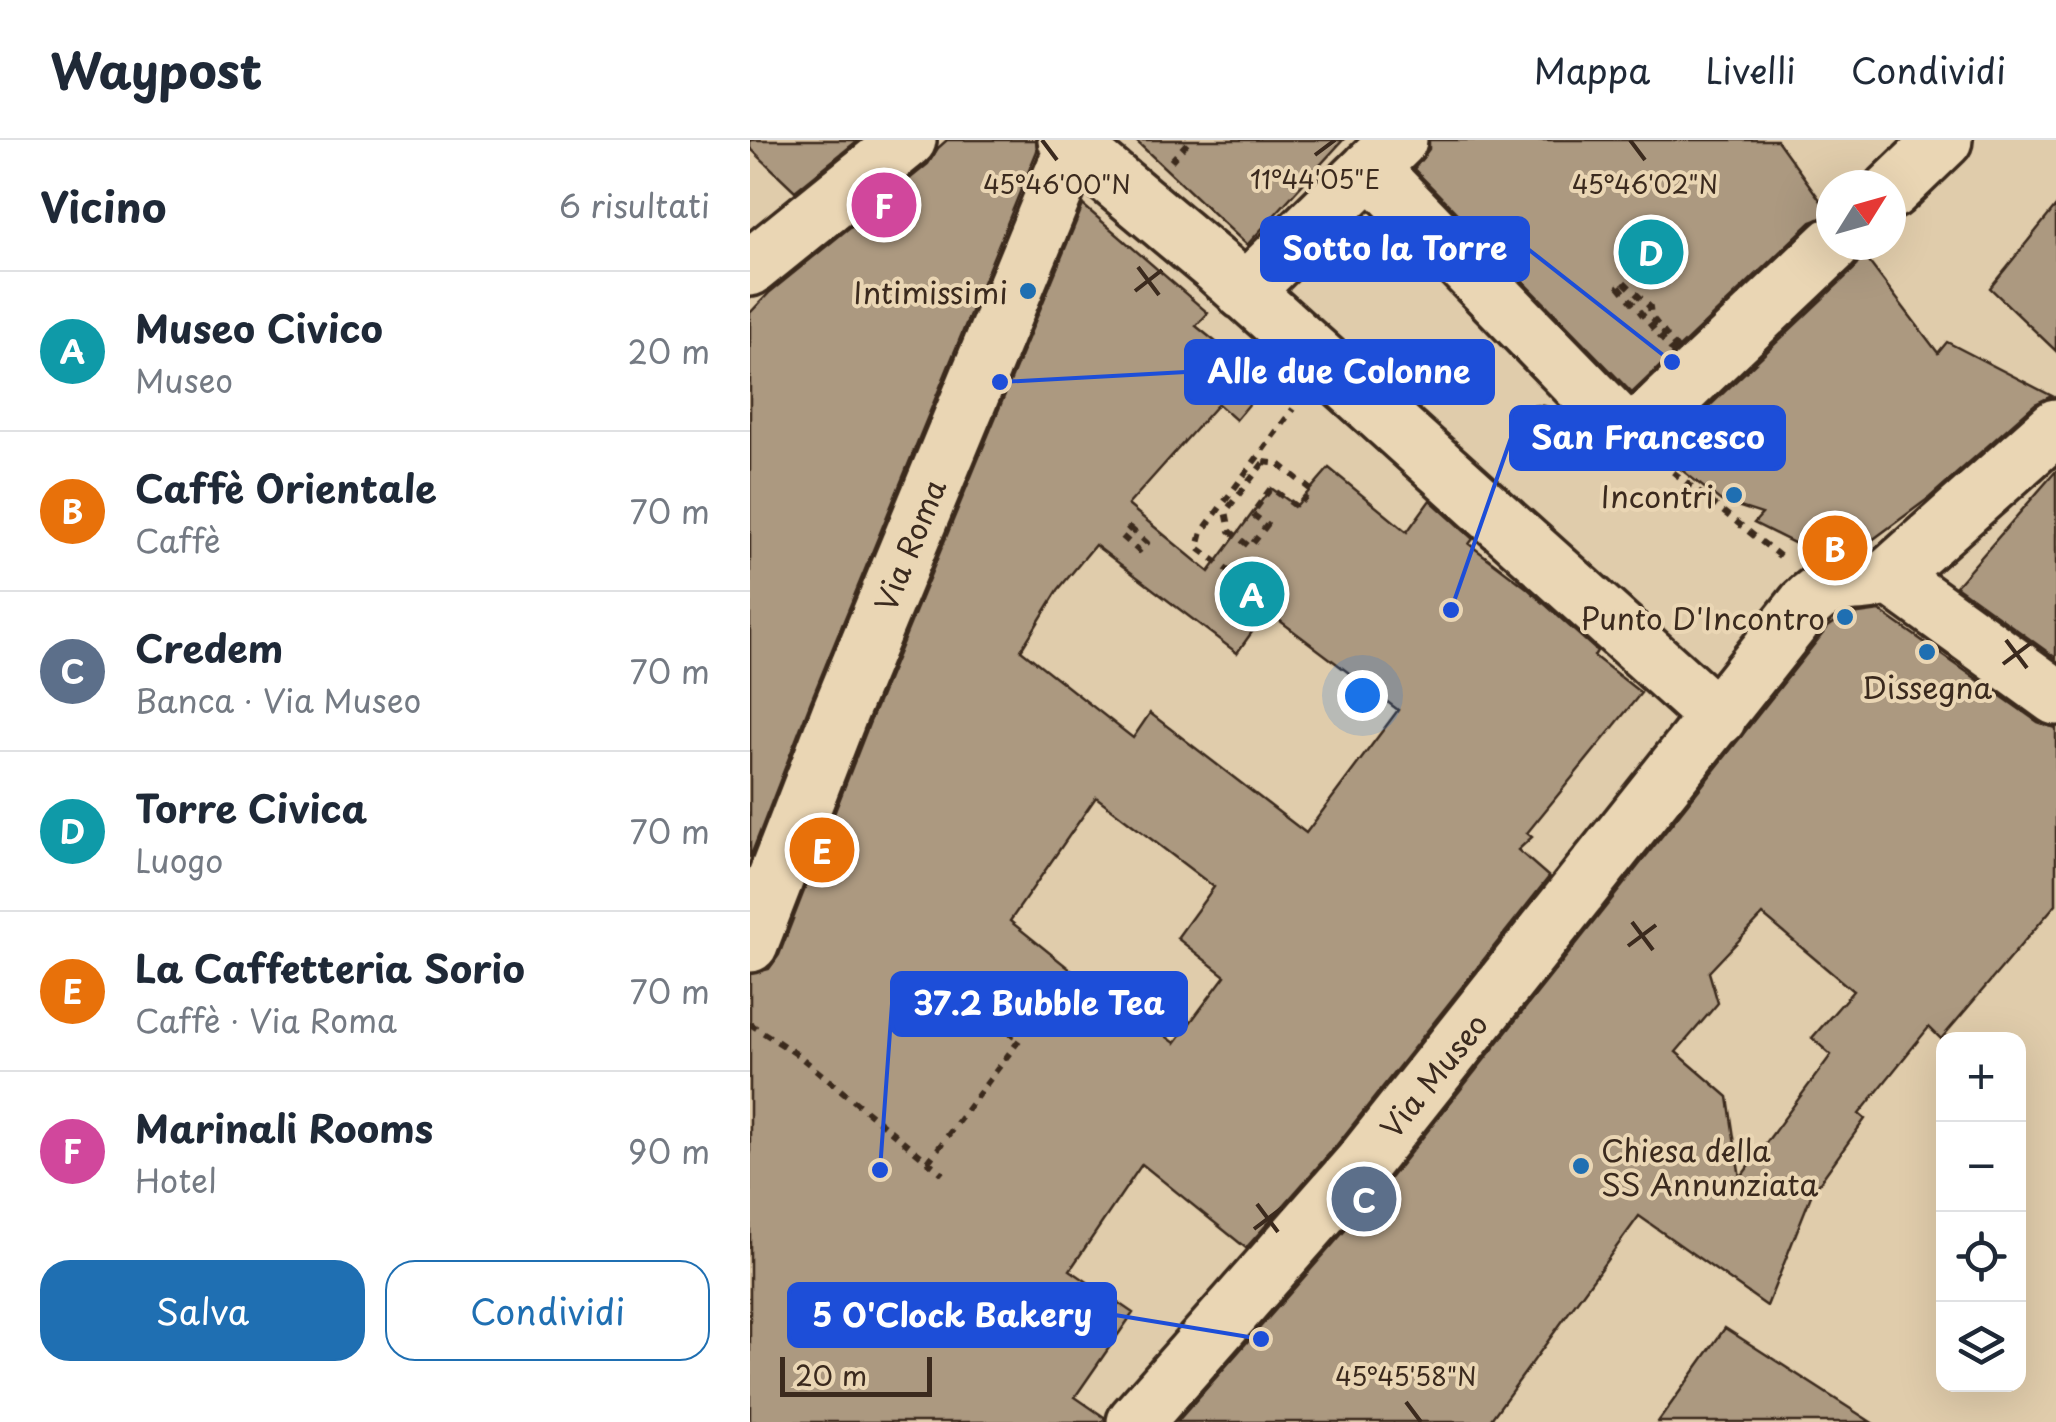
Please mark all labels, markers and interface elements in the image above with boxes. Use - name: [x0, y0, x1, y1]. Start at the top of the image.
- text: Waypost: [50, 33, 262, 105]
- text: Mappa: [1534, 43, 1650, 96]
- text: Livelli: [1705, 43, 1796, 96]
- text: Condividi: [1851, 43, 2006, 96]
- text: 11°44'05"E: [1250, 160, 1380, 198]
- text: 45°46'00"N: [983, 165, 1131, 203]
- text: 45°46'02"N: [1572, 165, 1718, 203]
- pin: F: [852, 168, 916, 242]
- north arrow: [1816, 170, 1906, 260]
- text: Vicino: [40, 174, 166, 237]
- text: 6 risultati: [559, 181, 710, 229]
- pin: D: [1618, 214, 1684, 290]
- callout: Sotto la Torre: [1262, 218, 1528, 280]
- text: Sotto la Torre: [1283, 223, 1507, 271]
- place label: Intimissimi: [853, 269, 1008, 314]
- marker: Intimissimi: [1017, 280, 1039, 302]
- text: Museo Civico: [135, 299, 383, 356]
- text: A: [60, 327, 85, 375]
- text: 20 m: [628, 327, 710, 375]
- callout: Alle due Colonne: [1186, 341, 1493, 403]
- text: Alle due Colonne: [1208, 346, 1471, 394]
- text: Museo: [135, 356, 233, 404]
- callout: San Francesco: [1511, 407, 1784, 469]
- text: San Francesco: [1531, 412, 1765, 460]
- text: Caffè Orientale: [135, 459, 437, 516]
- street label: Via Roma: [862, 472, 956, 618]
- place label: Incontri: [1601, 473, 1714, 518]
- marker: Incontri: [1723, 484, 1745, 506]
- text: B: [62, 487, 83, 535]
- text: 70 m: [630, 487, 710, 535]
- pin: B: [1802, 510, 1868, 586]
- text: Caffè: [135, 516, 221, 564]
- pin: A: [1220, 556, 1284, 632]
- place label: Punto D'Incontro: [1581, 595, 1825, 640]
- marker: Punto D'Incontro: [1834, 606, 1856, 628]
- text: Credem: [135, 619, 283, 676]
- marker: Dissegna: [1916, 641, 1938, 663]
- text: C: [60, 647, 85, 695]
- text: 70 m: [630, 647, 710, 695]
- place label: Dissegna: [1862, 664, 1992, 709]
- your location: [1337, 670, 1388, 721]
- text: Banca · Via Museo: [135, 676, 421, 724]
- text: Torre Civica: [135, 779, 367, 836]
- text: D: [60, 807, 85, 855]
- text: 70 m: [630, 807, 710, 855]
- pin: E: [790, 812, 854, 888]
- text: Luogo: [135, 836, 223, 884]
- text: La Caffetteria Sorio: [135, 939, 525, 996]
- text: E: [63, 967, 82, 1015]
- text: 70 m: [630, 967, 710, 1015]
- callout: 37.2 Bubble Tea: [892, 973, 1186, 1035]
- text: 37.2 Bubble Tea: [913, 978, 1165, 1026]
- text: Caffè · Via Roma: [135, 996, 397, 1044]
- street label: Via Museo: [1368, 1003, 1498, 1147]
- map controls: [1936, 1032, 2026, 1392]
- button: +: [1936, 1032, 2026, 1122]
- text: Marinali Rooms: [135, 1099, 433, 1156]
- button: −: [1936, 1122, 2026, 1212]
- text: F: [63, 1127, 82, 1175]
- text: 90 m: [628, 1127, 710, 1175]
- place label: Chiesa della SS Annunziata: [1601, 1127, 1819, 1206]
- marker: Chiesa della SS Annunziata: [1570, 1155, 1592, 1177]
- text: Hotel: [135, 1156, 217, 1204]
- pin: C: [1332, 1162, 1396, 1236]
- button: locate: [1936, 1212, 2026, 1302]
- button: Salva: [40, 1260, 365, 1361]
- button: Condividi: [385, 1260, 710, 1361]
- callout: 5 O'Clock Bakery: [789, 1284, 1115, 1346]
- text: 5 O'Clock Bakery: [812, 1290, 1092, 1338]
- button: layers: [1936, 1302, 2026, 1392]
- scale bar: [780, 1352, 932, 1396]
- text: 20 m: [795, 1353, 867, 1396]
- text: 45°45'58"N: [1335, 1357, 1477, 1395]

